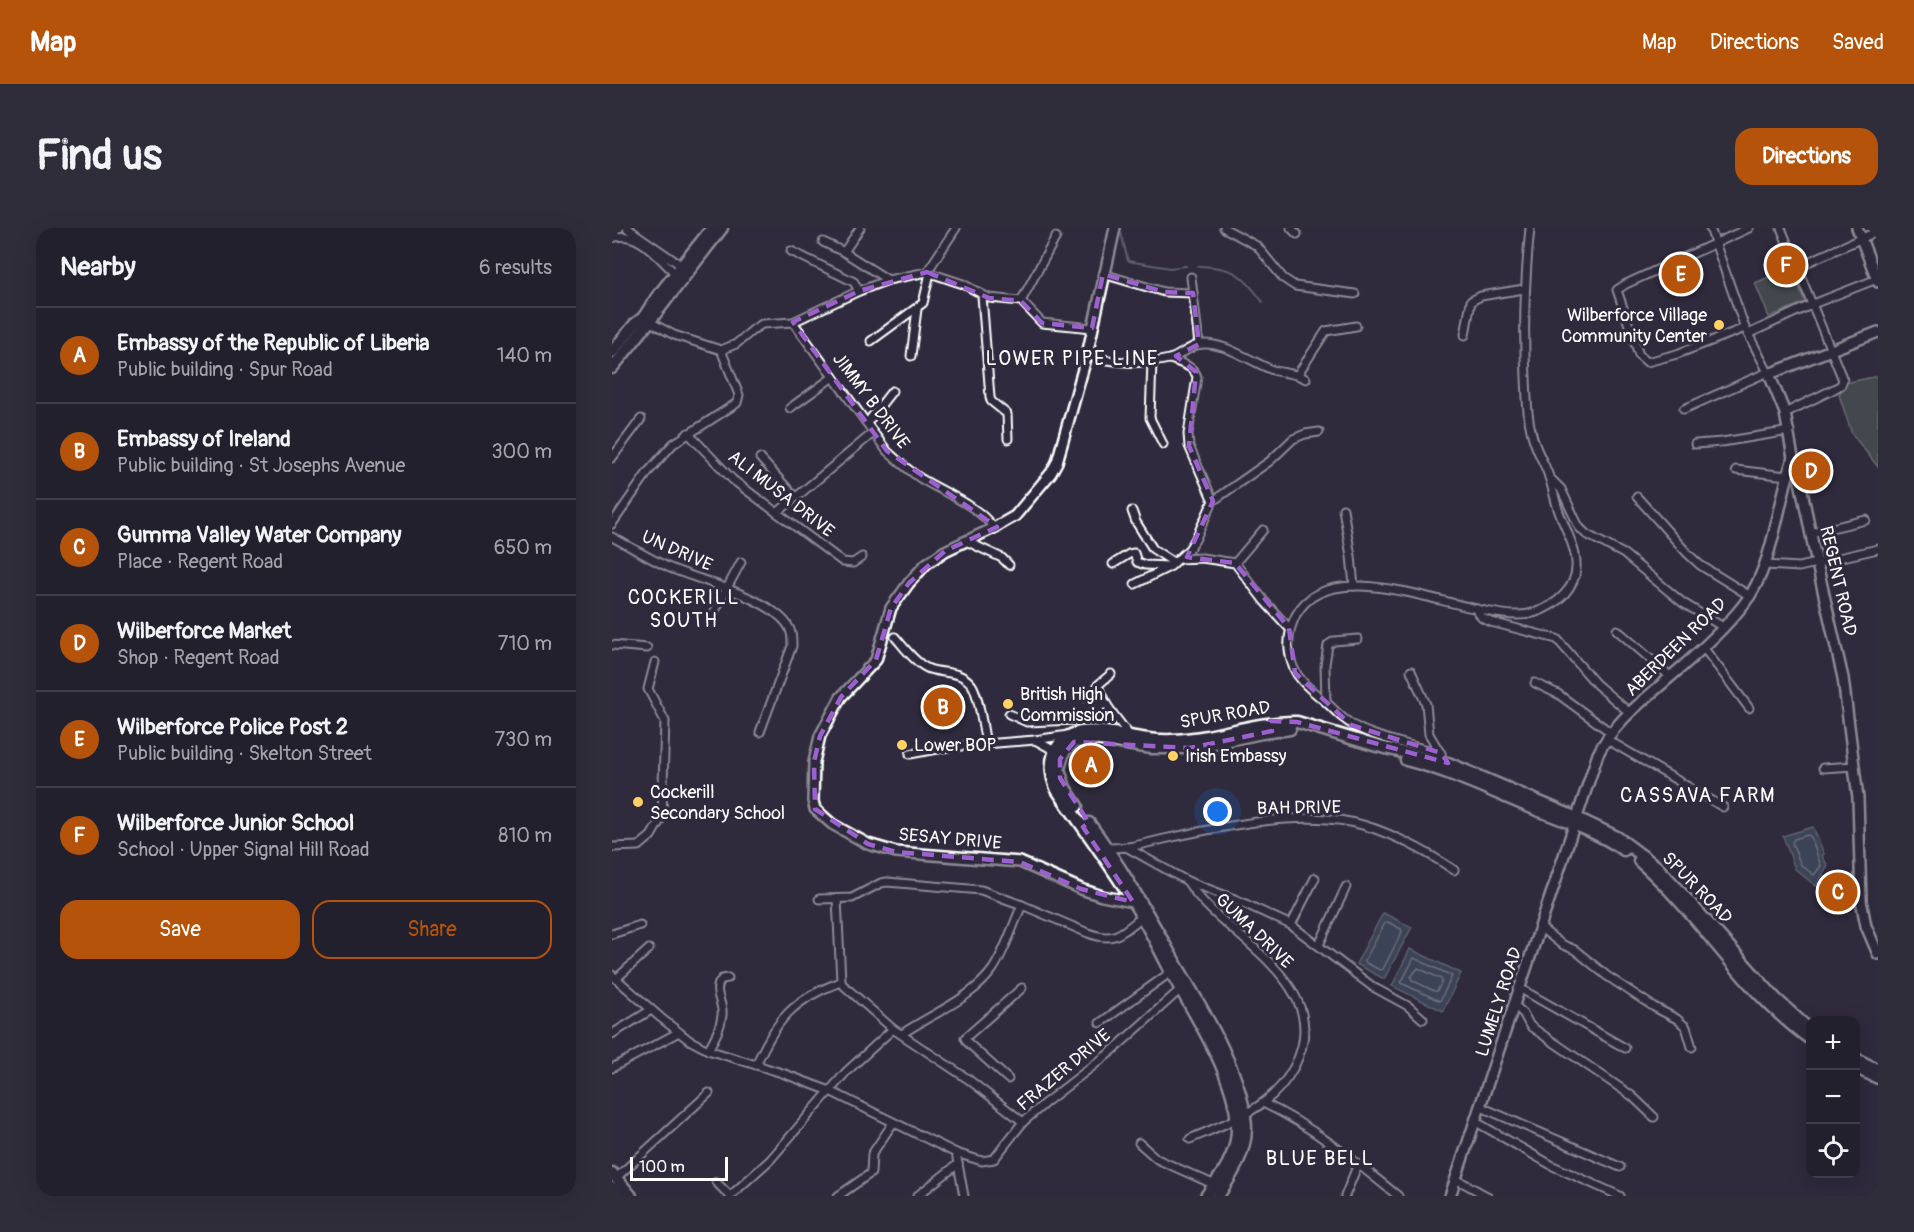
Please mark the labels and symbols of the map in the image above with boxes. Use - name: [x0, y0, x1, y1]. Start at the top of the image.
- pin: F: [1766, 243, 1806, 288]
- pin: E: [1662, 252, 1700, 296]
- place label: Wilberforce Village Community Center: [1561, 304, 1708, 348]
- marker: Wilberforce Village Community Center: [1712, 318, 1726, 332]
- district label: LOWER PIPE LINE: [985, 346, 1159, 371]
- street label: JIMMY B DRIVE: [827, 348, 915, 454]
- street label: ALI MUSA DRIVE: [723, 445, 839, 543]
- pin: D: [1792, 448, 1830, 494]
- street label: REGENT ROAD: [1814, 524, 1862, 638]
- street label: UN DRIVE: [638, 525, 716, 577]
- district label: COCKERILL SOUTH: [628, 585, 740, 633]
- street label: ABERDEEN ROAD: [1620, 593, 1732, 701]
- place label: British High Commission: [1020, 683, 1114, 727]
- pin: B: [924, 684, 962, 730]
- street label: SPUR ROAD: [1178, 696, 1272, 734]
- marker: British High Commission: [1001, 697, 1015, 711]
- place label: Lower BOP: [914, 734, 997, 757]
- marker: Lower BOP: [895, 738, 909, 752]
- pin: A: [1072, 742, 1110, 788]
- place label: Irish Embassy: [1185, 745, 1287, 768]
- marker: Irish Embassy: [1166, 749, 1180, 763]
- place label: Cockerill Secondary School: [650, 781, 785, 825]
- district label: CASSAVA FARM: [1620, 783, 1776, 808]
- marker: Cockerill Secondary School: [631, 795, 645, 809]
- street label: BAH DRIVE: [1257, 796, 1341, 820]
- your location: [1203, 797, 1232, 826]
- street label: SESAY DRIVE: [898, 823, 1002, 855]
- street label: SPUR ROAD: [1657, 847, 1737, 929]
- pin: C: [1818, 870, 1858, 914]
- street label: GUMA DRIVE: [1210, 888, 1298, 974]
- street label: LUMELY ROAD: [1470, 944, 1528, 1060]
- street label: FRAZER DRIVE: [1012, 1024, 1116, 1116]
- district label: BLUE BELL: [1266, 1146, 1374, 1171]
- scale bar: [630, 1154, 728, 1182]

